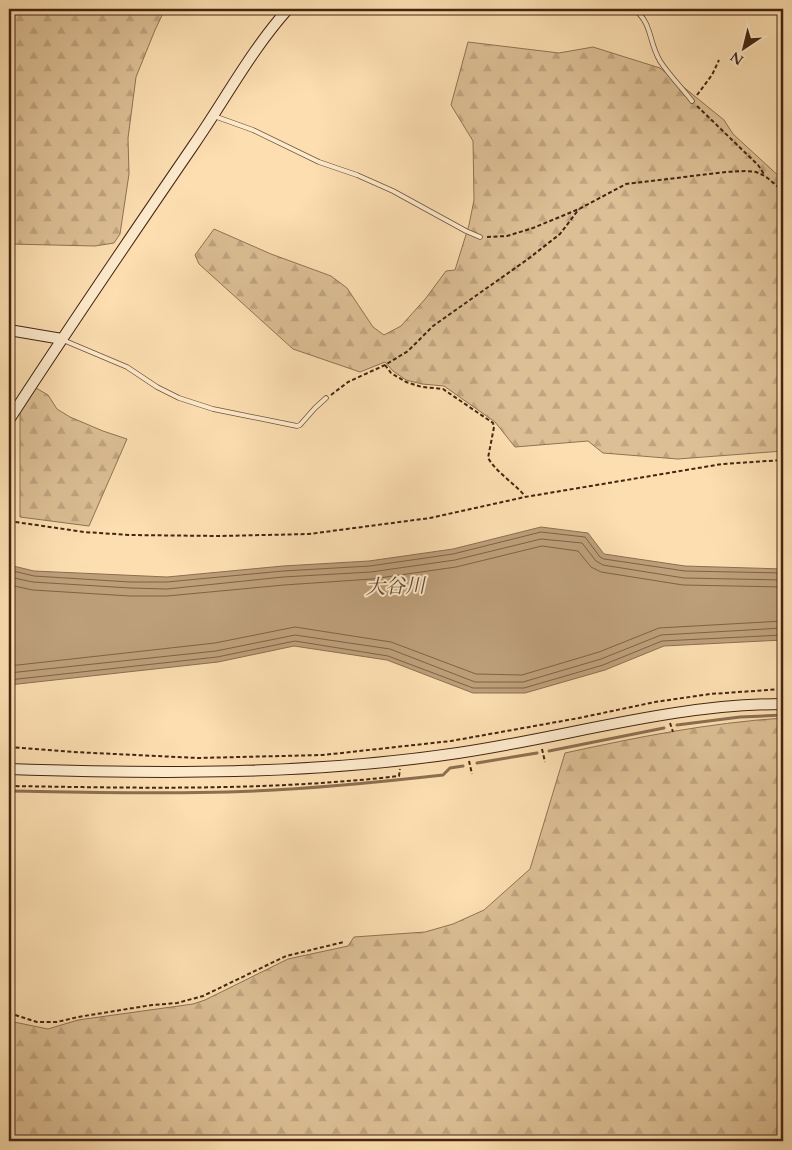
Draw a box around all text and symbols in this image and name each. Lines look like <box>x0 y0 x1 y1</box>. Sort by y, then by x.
north arrow <box>720 22 770 72</box>
text: N <box>726 47 747 70</box>
water label: 大谷川 <box>365 572 427 601</box>

